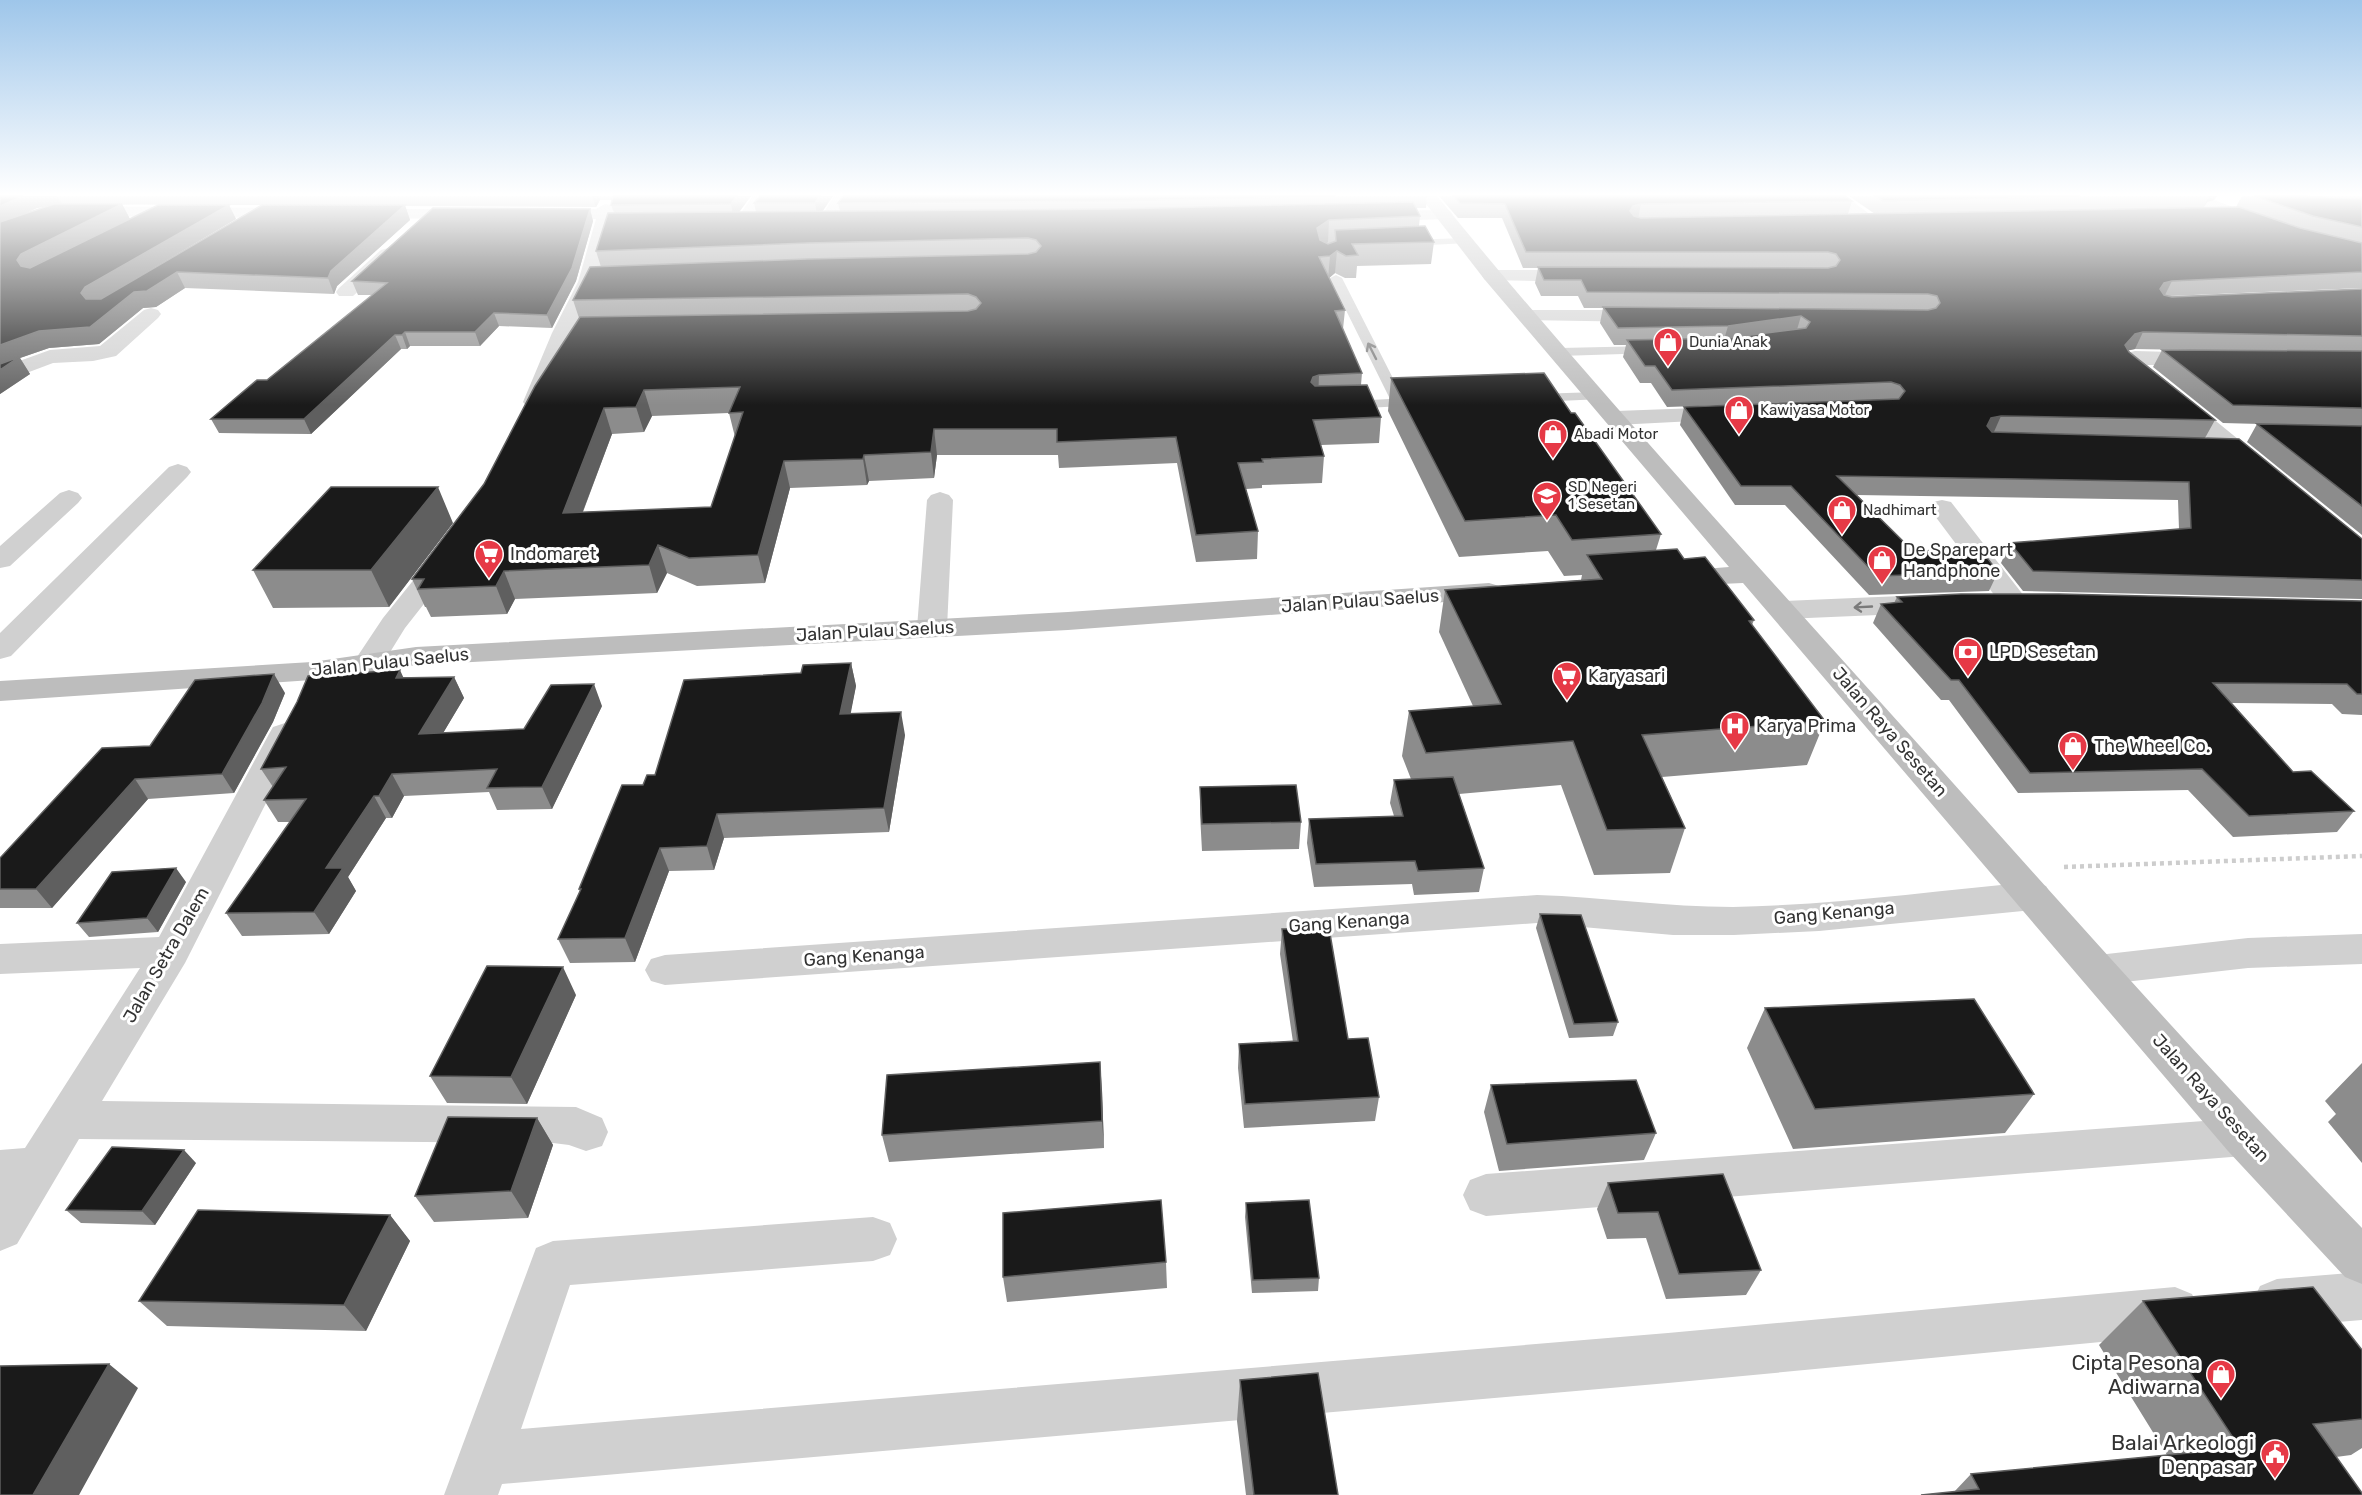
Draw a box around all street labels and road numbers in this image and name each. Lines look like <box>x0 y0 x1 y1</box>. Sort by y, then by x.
street label: Jalan Pulau Saelus <box>1280 585 1440 617</box>
street label: Jalan Pulau Saelus <box>795 616 955 646</box>
street label: Jalan Pulau Saelus <box>310 643 470 681</box>
street label: Jalan Raya Sesetan <box>1828 663 1952 801</box>
street label: Jalan Setra Dalem <box>118 883 214 1027</box>
street label: Gang Kenanga <box>1773 897 1895 929</box>
street label: Gang Kenanga <box>1288 907 1410 937</box>
street label: Gang Kenanga <box>803 941 925 971</box>
street label: Jalan Raya Sesetan <box>2148 1029 2274 1167</box>

